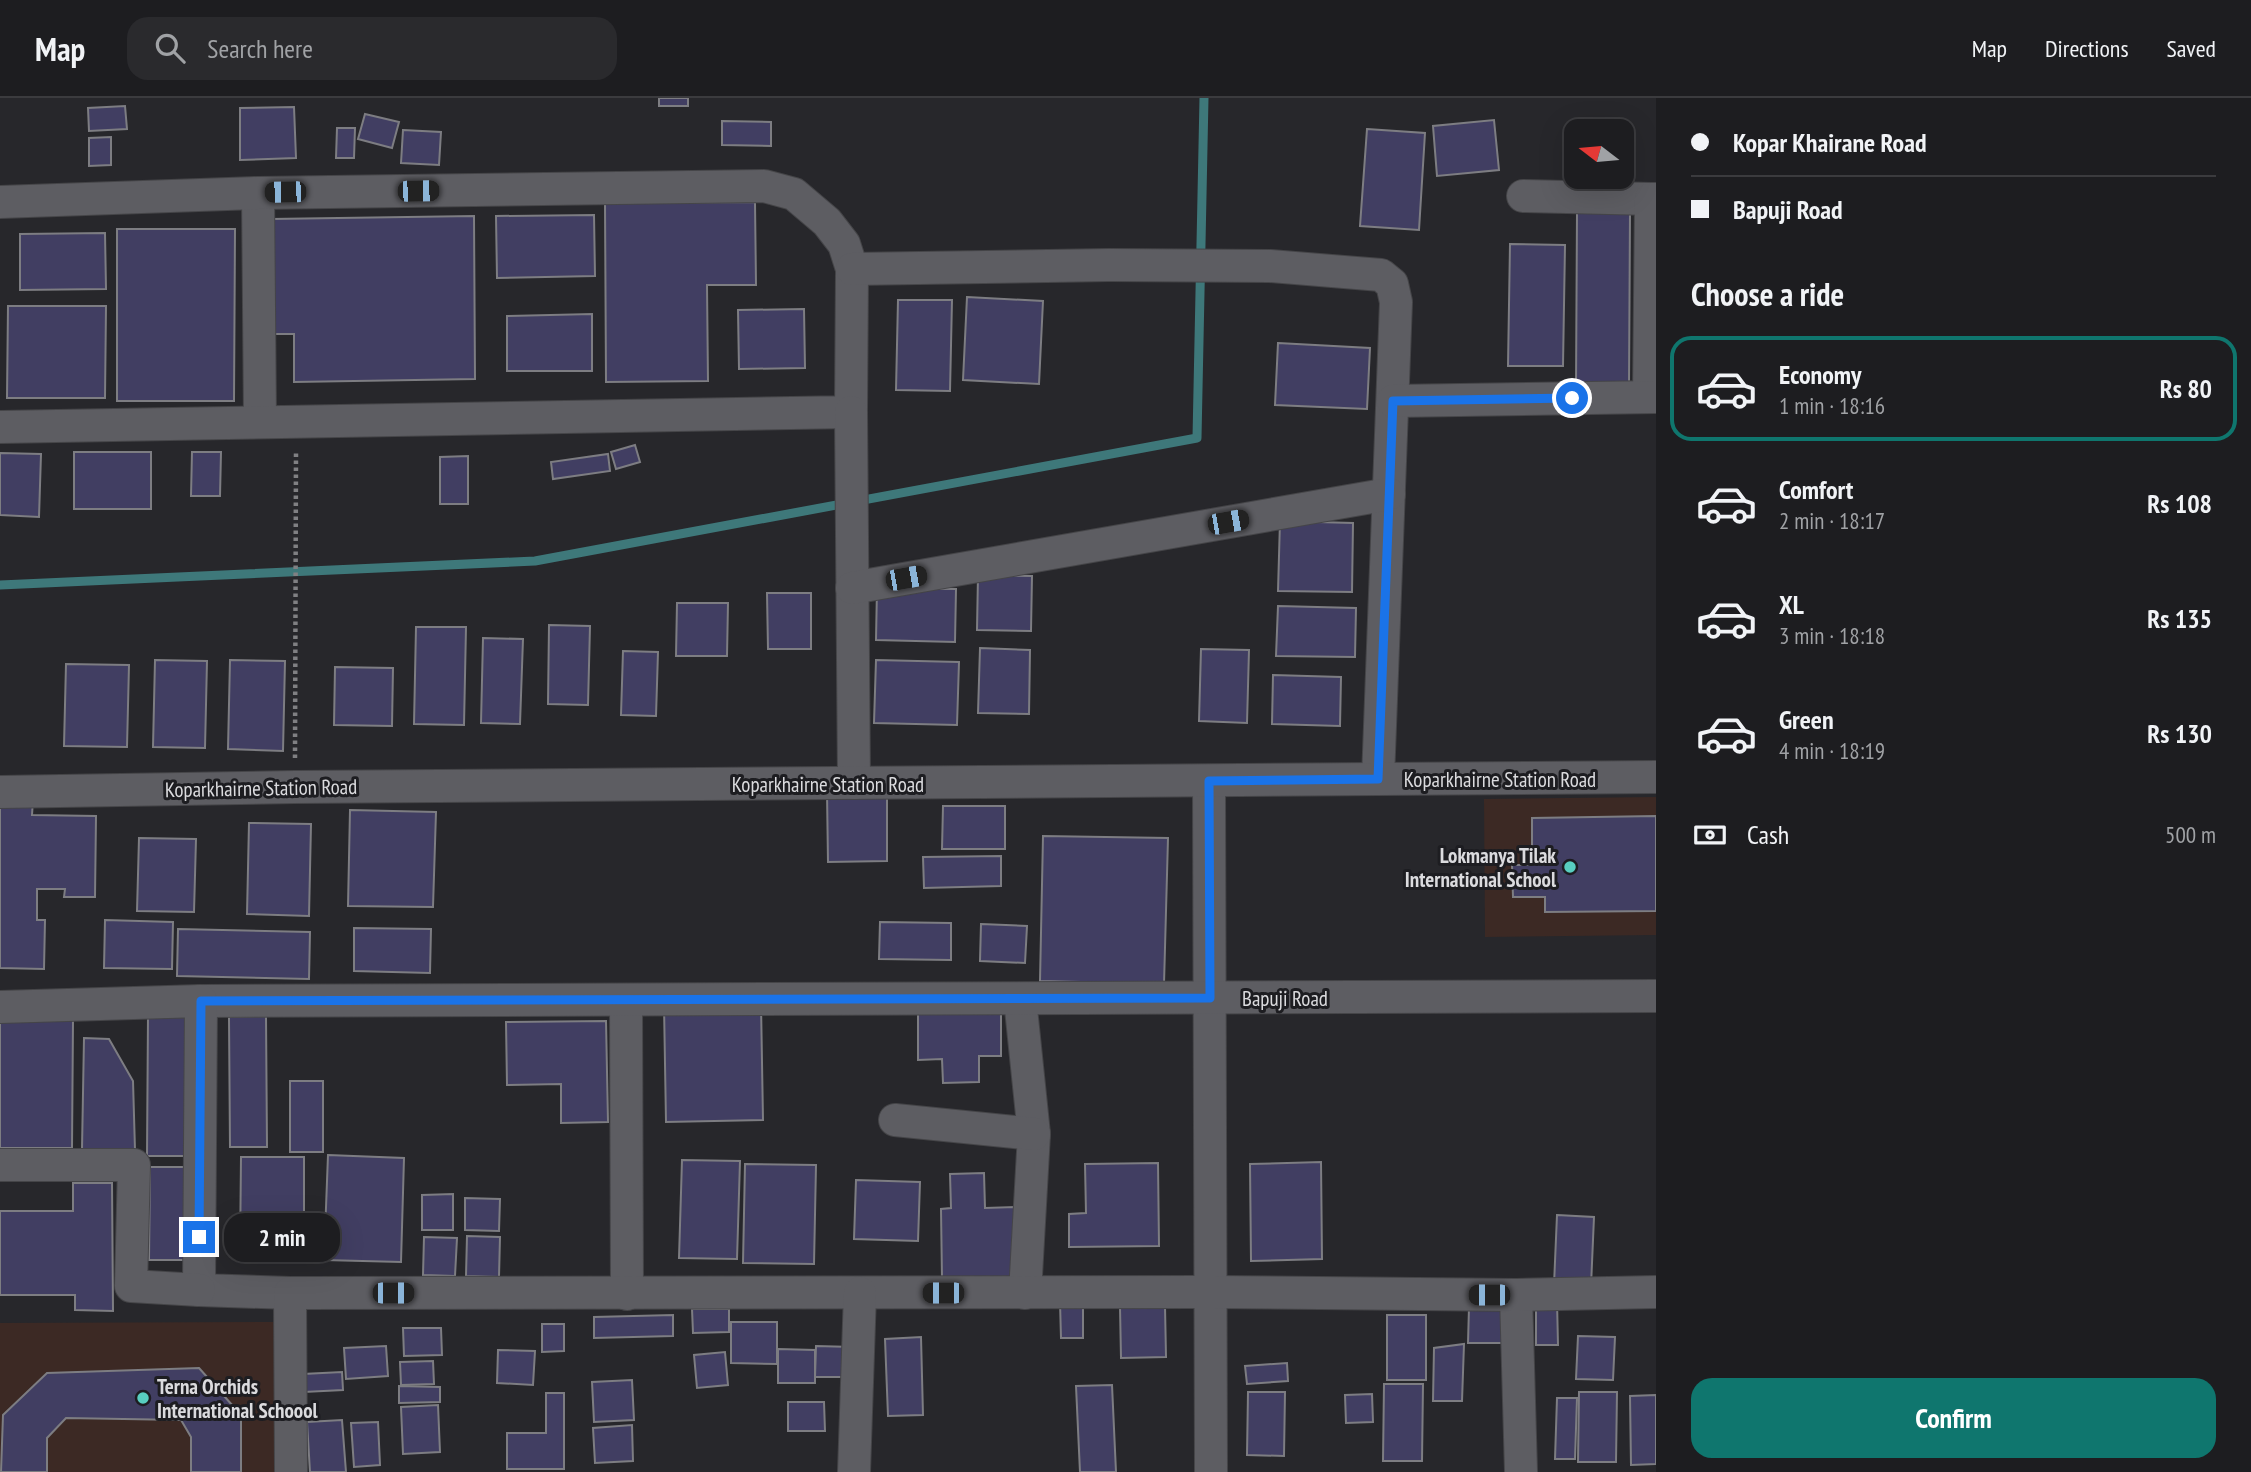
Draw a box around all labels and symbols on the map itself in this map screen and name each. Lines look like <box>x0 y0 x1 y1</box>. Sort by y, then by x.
north arrow <box>1564 119 1634 189</box>
car <box>397 180 440 202</box>
car <box>264 181 307 203</box>
route start <box>1556 382 1588 414</box>
car <box>1206 508 1251 536</box>
car <box>884 564 929 592</box>
street label: Koparkhairne Station Road <box>1404 766 1596 793</box>
street label: Koparkhairne Station Road <box>732 771 924 798</box>
street label: Koparkhairne Station Road <box>165 773 357 803</box>
place label: Lokmanya Tilak International School <box>1405 842 1557 893</box>
marker: Lokmanya Tilak International School <box>1562 859 1578 875</box>
street label: Bapuji Road <box>1242 985 1328 1012</box>
callout: 2 min <box>224 1212 339 1262</box>
route end <box>183 1221 215 1253</box>
car <box>373 1283 415 1304</box>
car <box>923 1283 965 1304</box>
car <box>1469 1285 1511 1306</box>
place label: Terna Orchids International Schoool <box>157 1373 319 1424</box>
marker: Terna Orchids International Schoool <box>135 1390 151 1406</box>

